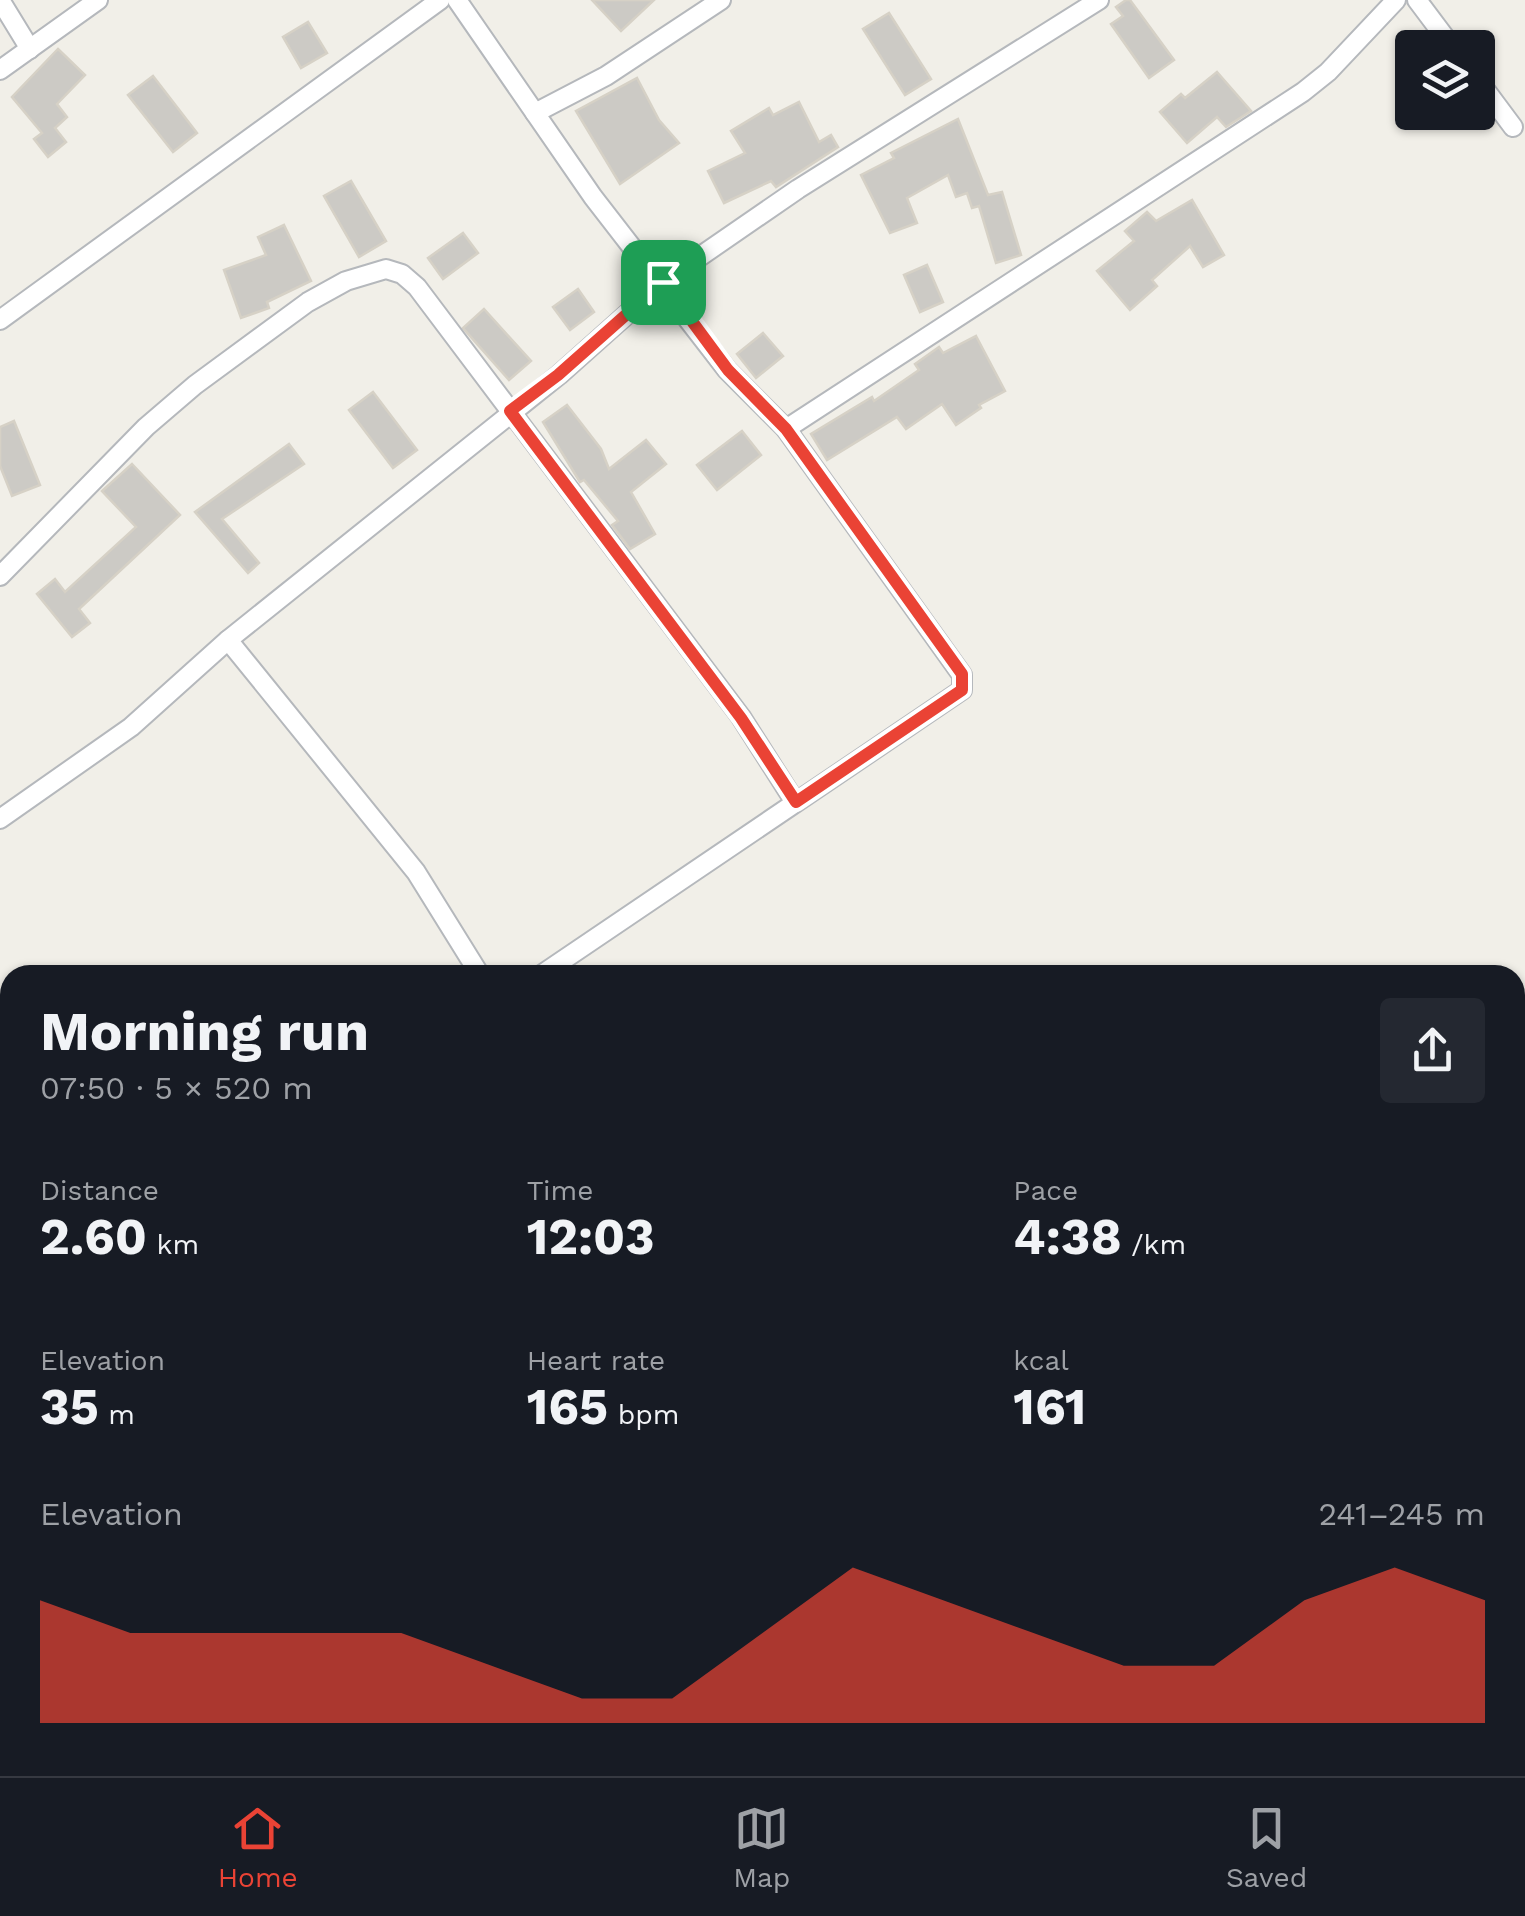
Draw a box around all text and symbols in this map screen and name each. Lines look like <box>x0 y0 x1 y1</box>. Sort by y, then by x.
map controls <box>1395 30 1495 130</box>
button: layers <box>1395 30 1495 130</box>
pin <box>621 240 706 325</box>
icon: arrive <box>636 255 691 310</box>
button: share <box>1380 998 1485 1103</box>
text: Morning run <box>40 999 369 1063</box>
text: 07:50 · 5 × 520 m <box>40 1069 313 1107</box>
text: Distance <box>40 1174 159 1207</box>
text: Time <box>527 1174 593 1207</box>
text: Pace <box>1013 1174 1078 1207</box>
text: 2.60 <box>40 1207 147 1266</box>
text: 12:03 <box>527 1207 655 1266</box>
text: 4:38 <box>1013 1207 1122 1266</box>
text: km <box>147 1228 199 1261</box>
text: /km <box>1122 1228 1186 1261</box>
text: Elevation <box>40 1344 165 1377</box>
text: Heart rate <box>527 1344 665 1377</box>
text: kcal <box>1013 1344 1069 1377</box>
text: 35 <box>40 1377 99 1436</box>
text: 165 <box>527 1377 608 1436</box>
text: 161 <box>1013 1377 1086 1436</box>
text: m <box>99 1398 135 1431</box>
text: bpm <box>608 1398 680 1431</box>
text: Elevation <box>40 1495 183 1533</box>
text: 241–245 m <box>1319 1495 1485 1533</box>
tab: Home <box>218 1801 298 1894</box>
tab: Map <box>733 1801 790 1894</box>
tab: Saved <box>1226 1801 1307 1894</box>

